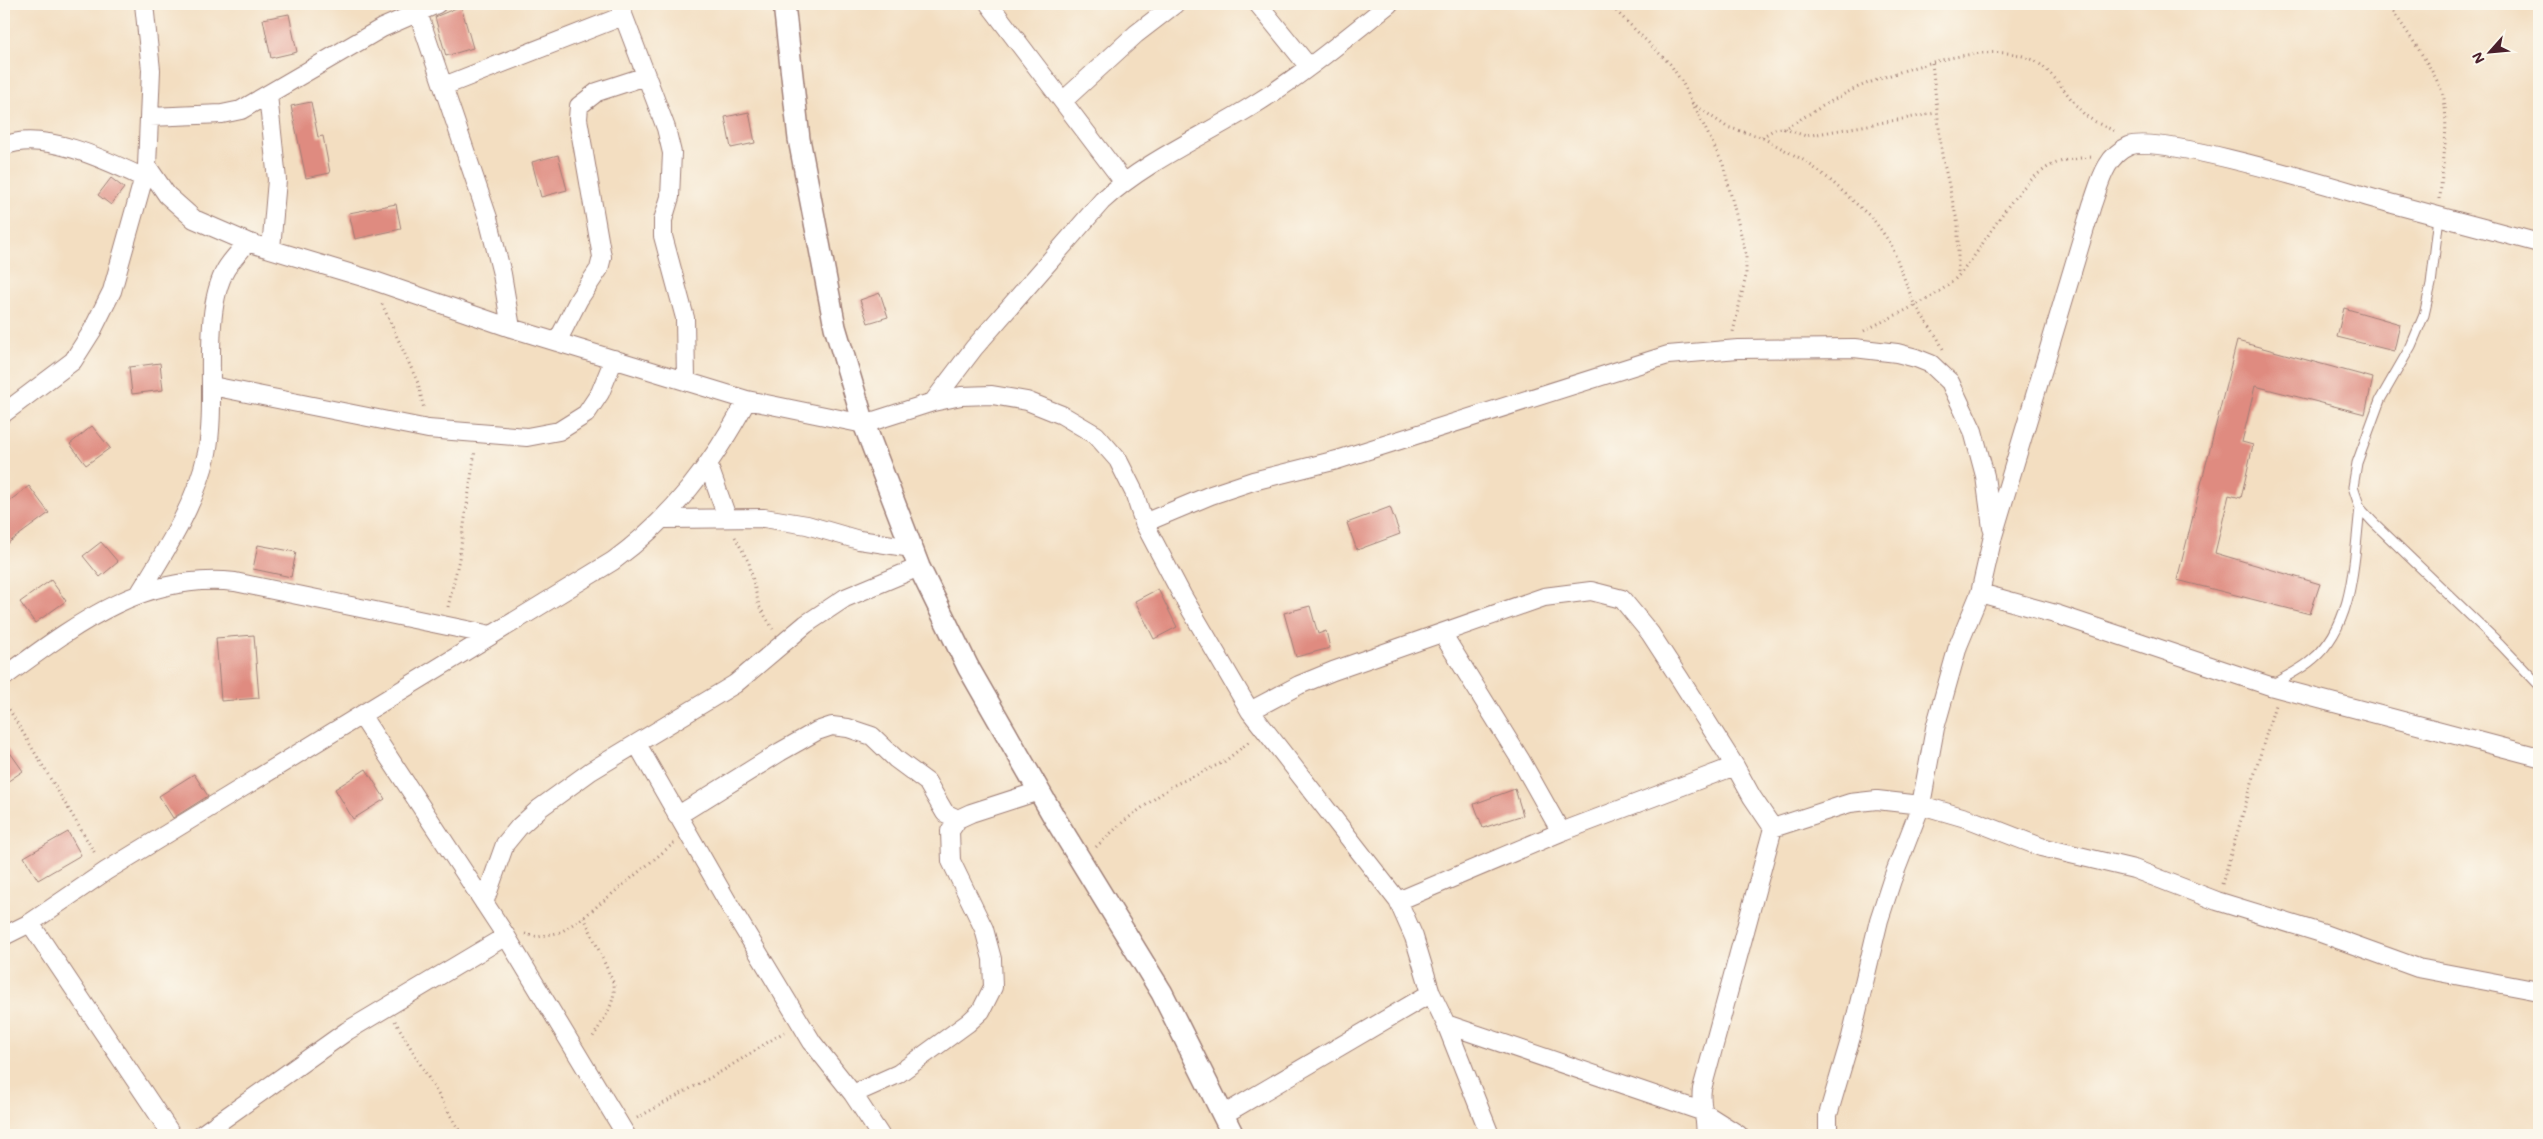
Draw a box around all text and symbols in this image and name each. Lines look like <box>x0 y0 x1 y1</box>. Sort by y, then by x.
north arrow <box>2466 28 2516 78</box>
text: N <box>2467 49 2489 67</box>

